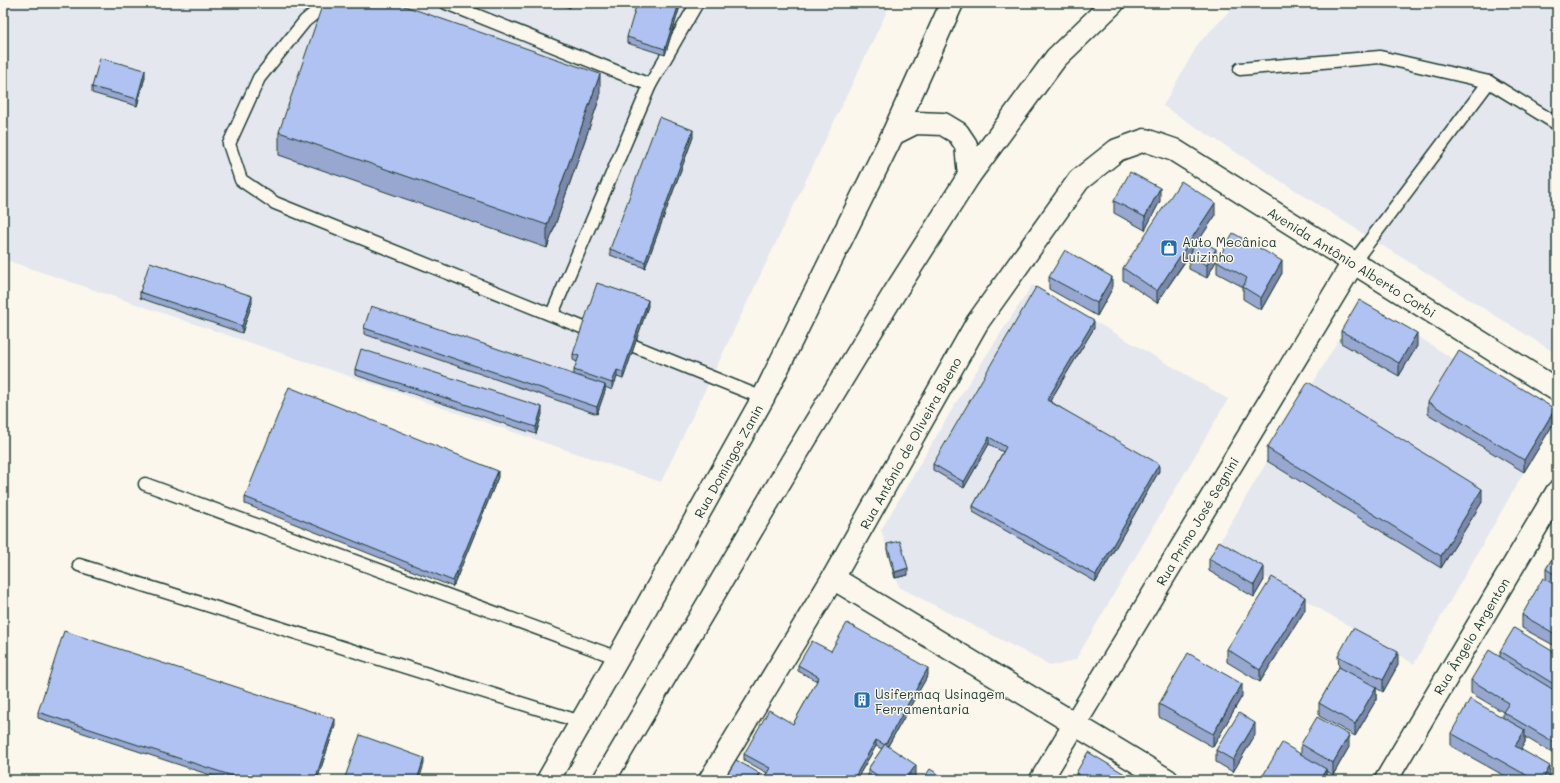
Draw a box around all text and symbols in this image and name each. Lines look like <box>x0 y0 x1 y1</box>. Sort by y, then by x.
street label: Avenida Antônio Alberto Corbi <box>1265 203 1439 321</box>
place label: Auto Mecânica Luizinho <box>1182 233 1277 265</box>
shop icon: Auto Mecânica Luizinho <box>1159 238 1179 258</box>
street label: Rua Antônio de Oliveira Bueno <box>855 354 965 532</box>
street label: Rua Domingos Zanin <box>690 401 766 521</box>
street label: Rua Primo José Segnini <box>1152 454 1242 588</box>
street label: Rua Ângelo Argenton <box>1429 574 1513 698</box>
place label: Usifermaq Usinagem Ferramentaria <box>875 685 1005 717</box>
building icon: Usifermaq Usinagem Ferramentaria <box>852 690 872 710</box>

